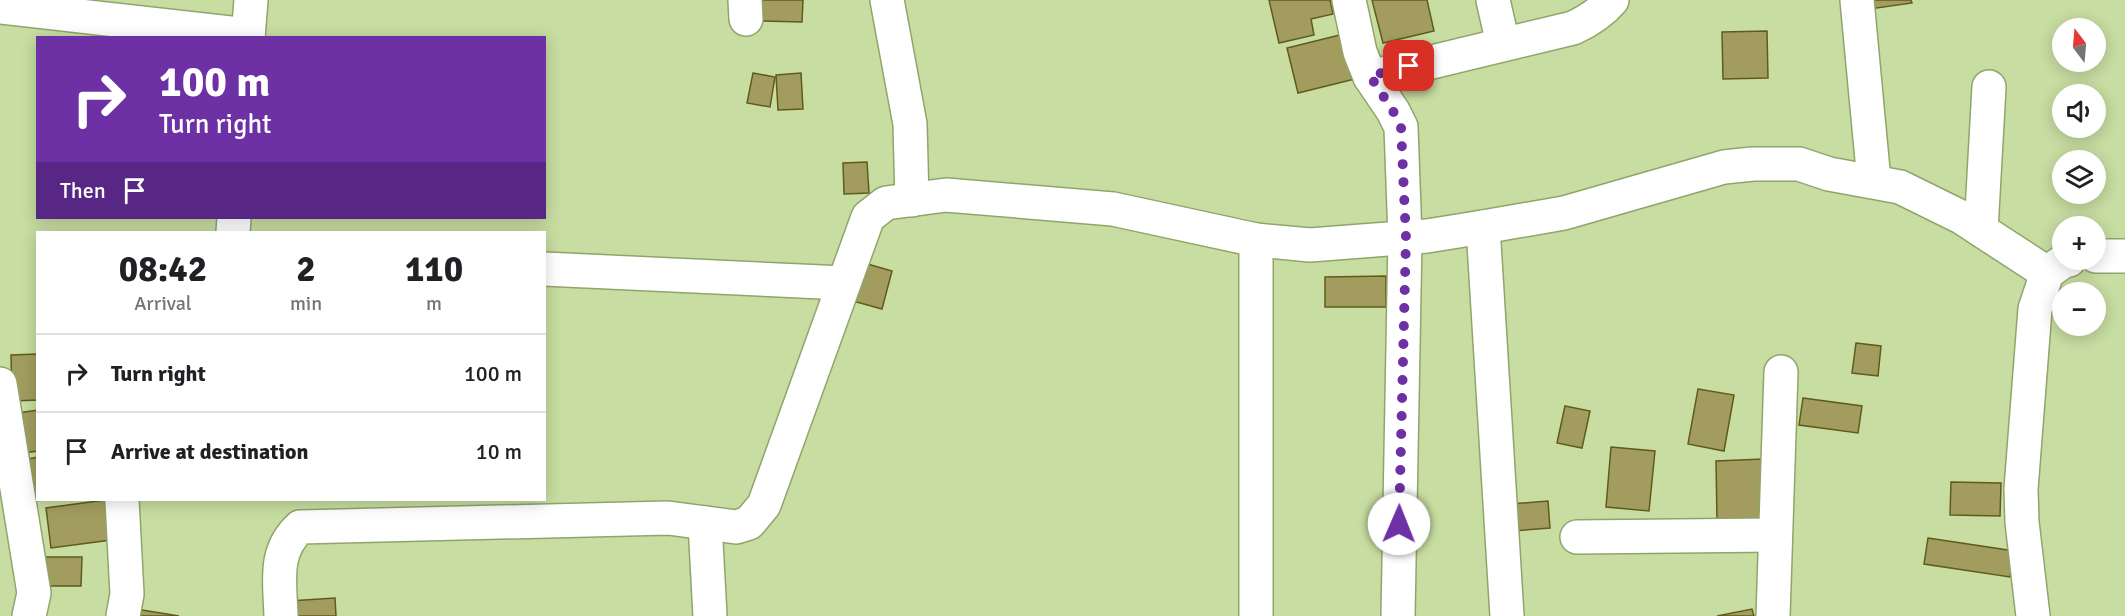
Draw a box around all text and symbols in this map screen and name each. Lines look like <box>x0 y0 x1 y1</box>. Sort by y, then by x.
north arrow <box>2052 18 2106 72</box>
map controls <box>2052 18 2106 336</box>
pin <box>1383 40 1434 91</box>
icon: arrive <box>1392 49 1425 82</box>
text: 100 m <box>159 57 270 108</box>
icon: right <box>60 60 138 138</box>
button: sound <box>2052 84 2106 138</box>
text: Turn right <box>159 108 272 141</box>
button: layers <box>2052 150 2106 204</box>
icon: arrive <box>118 174 151 207</box>
text: Then <box>60 177 106 204</box>
button: + <box>2052 216 2106 270</box>
text: 08:42 <box>119 247 207 292</box>
text: 2 <box>296 247 316 292</box>
text: 110 <box>405 247 463 292</box>
button: − <box>2052 282 2106 336</box>
text: Arrival <box>134 291 192 316</box>
text: min <box>290 291 322 316</box>
text: m <box>426 291 442 316</box>
icon: right <box>60 357 93 390</box>
text: Turn right <box>111 360 206 387</box>
text: 100 m <box>464 360 522 387</box>
icon: arrive <box>60 435 93 468</box>
text: Arrive at destination <box>111 438 308 465</box>
text: 10 m <box>476 438 522 465</box>
position arrow <box>1367 492 1431 556</box>

